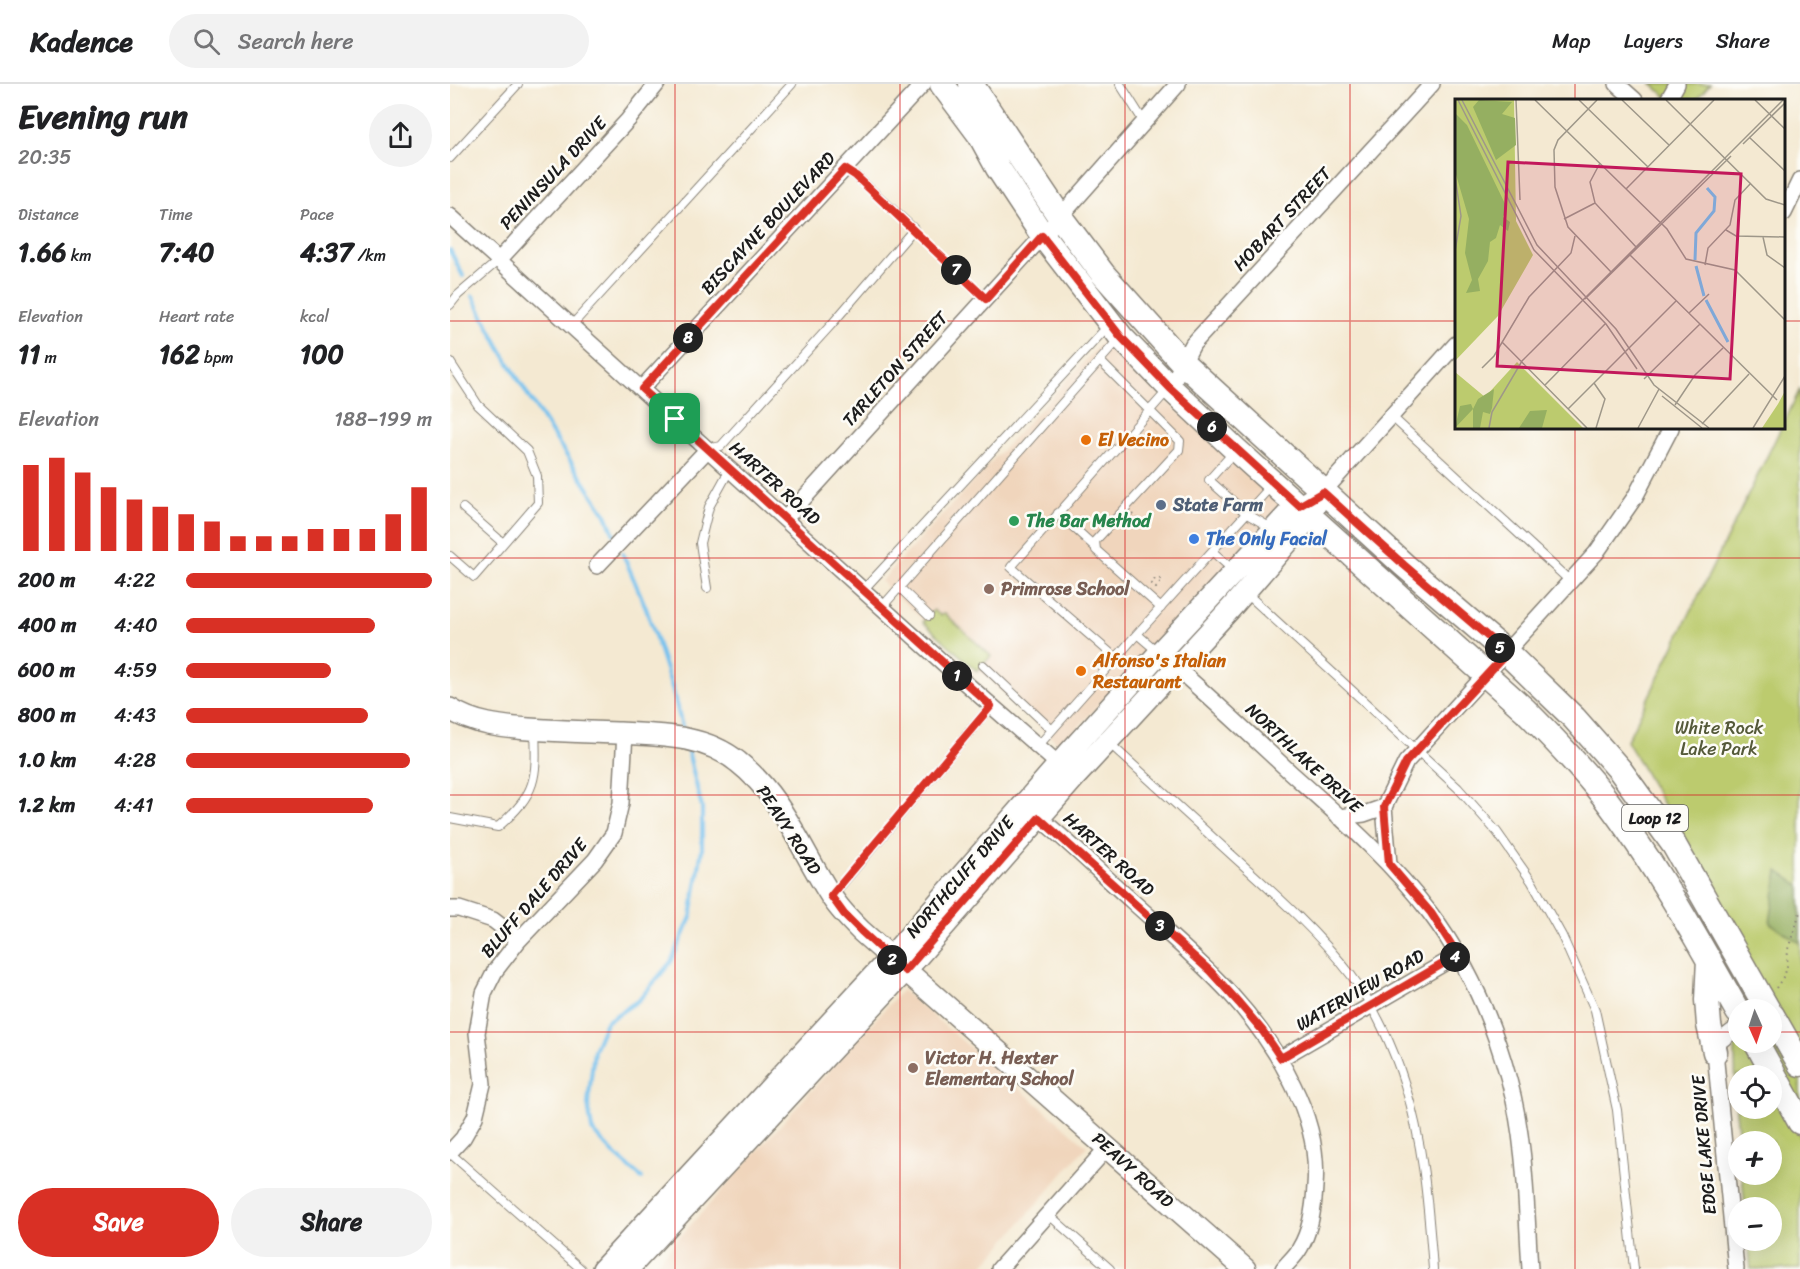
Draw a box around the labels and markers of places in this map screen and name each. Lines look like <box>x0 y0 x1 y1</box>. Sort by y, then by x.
pin: 7 <box>941 255 971 285</box>
pin: 8 <box>673 323 703 353</box>
pin <box>649 393 700 444</box>
pin: 6 <box>1197 412 1227 442</box>
place label: El Vecino <box>1098 424 1169 456</box>
marker: El Vecino <box>1079 433 1093 447</box>
place label: State Farm <box>1172 489 1263 521</box>
marker: State Farm <box>1154 498 1168 512</box>
place label: The Bar Method <box>1026 505 1152 537</box>
marker: The Bar Method <box>1007 514 1021 528</box>
place label: The Only Facial <box>1206 523 1328 555</box>
marker: The Only Facial <box>1187 532 1201 546</box>
place label: Primrose School <box>1001 573 1130 605</box>
marker: Primrose School <box>982 582 996 596</box>
pin: 5 <box>1485 633 1515 663</box>
place label: Alfonso's Italian Restaurant <box>1092 645 1226 698</box>
pin: 1 <box>942 661 972 691</box>
marker: Alfonso's Italian Restaurant <box>1074 664 1088 678</box>
pin: 3 <box>1145 911 1175 941</box>
pin: 4 <box>1440 942 1470 972</box>
pin: 2 <box>877 945 907 975</box>
place label: Victor H. Hexter Elementary School <box>925 1042 1074 1095</box>
marker: Victor H. Hexter Elementary School <box>906 1061 920 1075</box>

